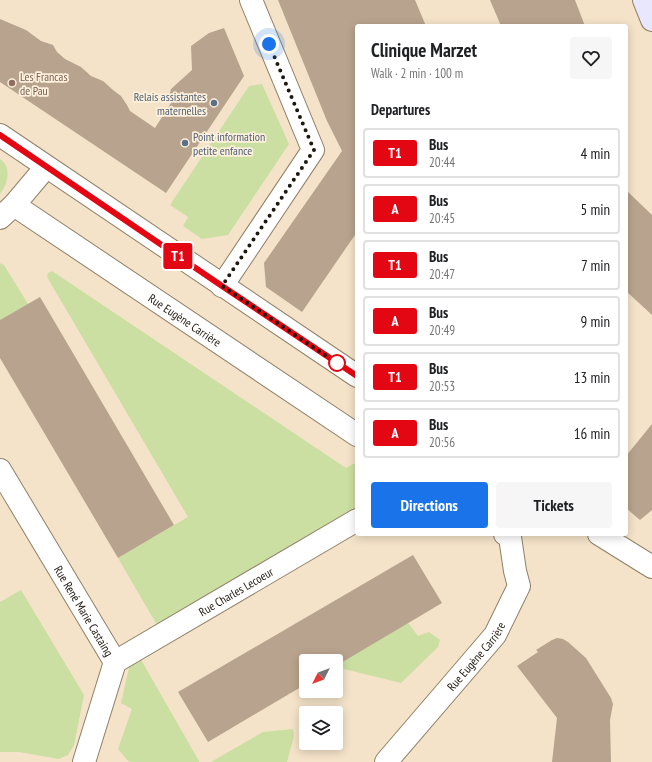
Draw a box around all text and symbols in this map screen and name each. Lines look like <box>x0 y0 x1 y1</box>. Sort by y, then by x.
your location <box>259 34 279 54</box>
button: heart <box>570 37 612 79</box>
text: Clinique Marzet <box>371 38 477 62</box>
text: Walk · 2 min · 100 m <box>371 65 463 82</box>
place label: Les Francas de Pau <box>20 69 67 98</box>
marker: Les Francas de Pau <box>7 78 17 88</box>
place label: Relais assistantes maternelles <box>134 89 206 118</box>
marker: Relais assistantes maternelles <box>209 98 219 108</box>
text: Departures <box>371 100 430 119</box>
place label: Point information petite enfance <box>193 129 265 158</box>
text: Bus <box>429 135 448 154</box>
marker: Point information petite enfance <box>180 138 190 148</box>
text: T1 <box>388 144 402 162</box>
text: 4 min <box>580 144 610 163</box>
text: 20:44 <box>429 154 455 171</box>
text: Bus <box>429 191 448 210</box>
text: A <box>391 200 399 218</box>
text: 5 min <box>580 200 610 219</box>
text: 20:45 <box>429 210 455 227</box>
line badge: T1 <box>160 243 196 269</box>
text: T1 <box>171 247 185 265</box>
text: Bus <box>429 247 448 266</box>
text: T1 <box>388 256 402 274</box>
text: 7 min <box>581 256 610 275</box>
text: 20:47 <box>429 266 455 283</box>
street label: Rue Eugène Carrière <box>146 290 224 349</box>
text: Bus <box>429 303 448 322</box>
text: A <box>391 312 399 330</box>
text: 9 min <box>580 312 610 331</box>
text: 20:49 <box>429 322 455 339</box>
unlabelled marker <box>328 354 346 372</box>
text: Bus <box>429 359 448 378</box>
text: T1 <box>388 368 402 386</box>
text: 13 min <box>574 368 610 387</box>
text: 20:53 <box>429 378 455 395</box>
text: Bus <box>429 415 448 434</box>
text: A <box>391 424 399 442</box>
text: 16 min <box>574 424 610 443</box>
text: 20:56 <box>429 434 455 451</box>
button: Directions <box>371 482 488 528</box>
button: Tickets <box>496 482 612 528</box>
street label: Rue René Marie Castaing <box>51 563 117 659</box>
street label: Rue Charles Lecoeur <box>196 563 276 619</box>
street label: Rue Eugène Carrière <box>443 619 508 693</box>
north arrow <box>299 654 343 698</box>
map controls <box>299 654 343 750</box>
button: layers <box>299 706 343 750</box>

